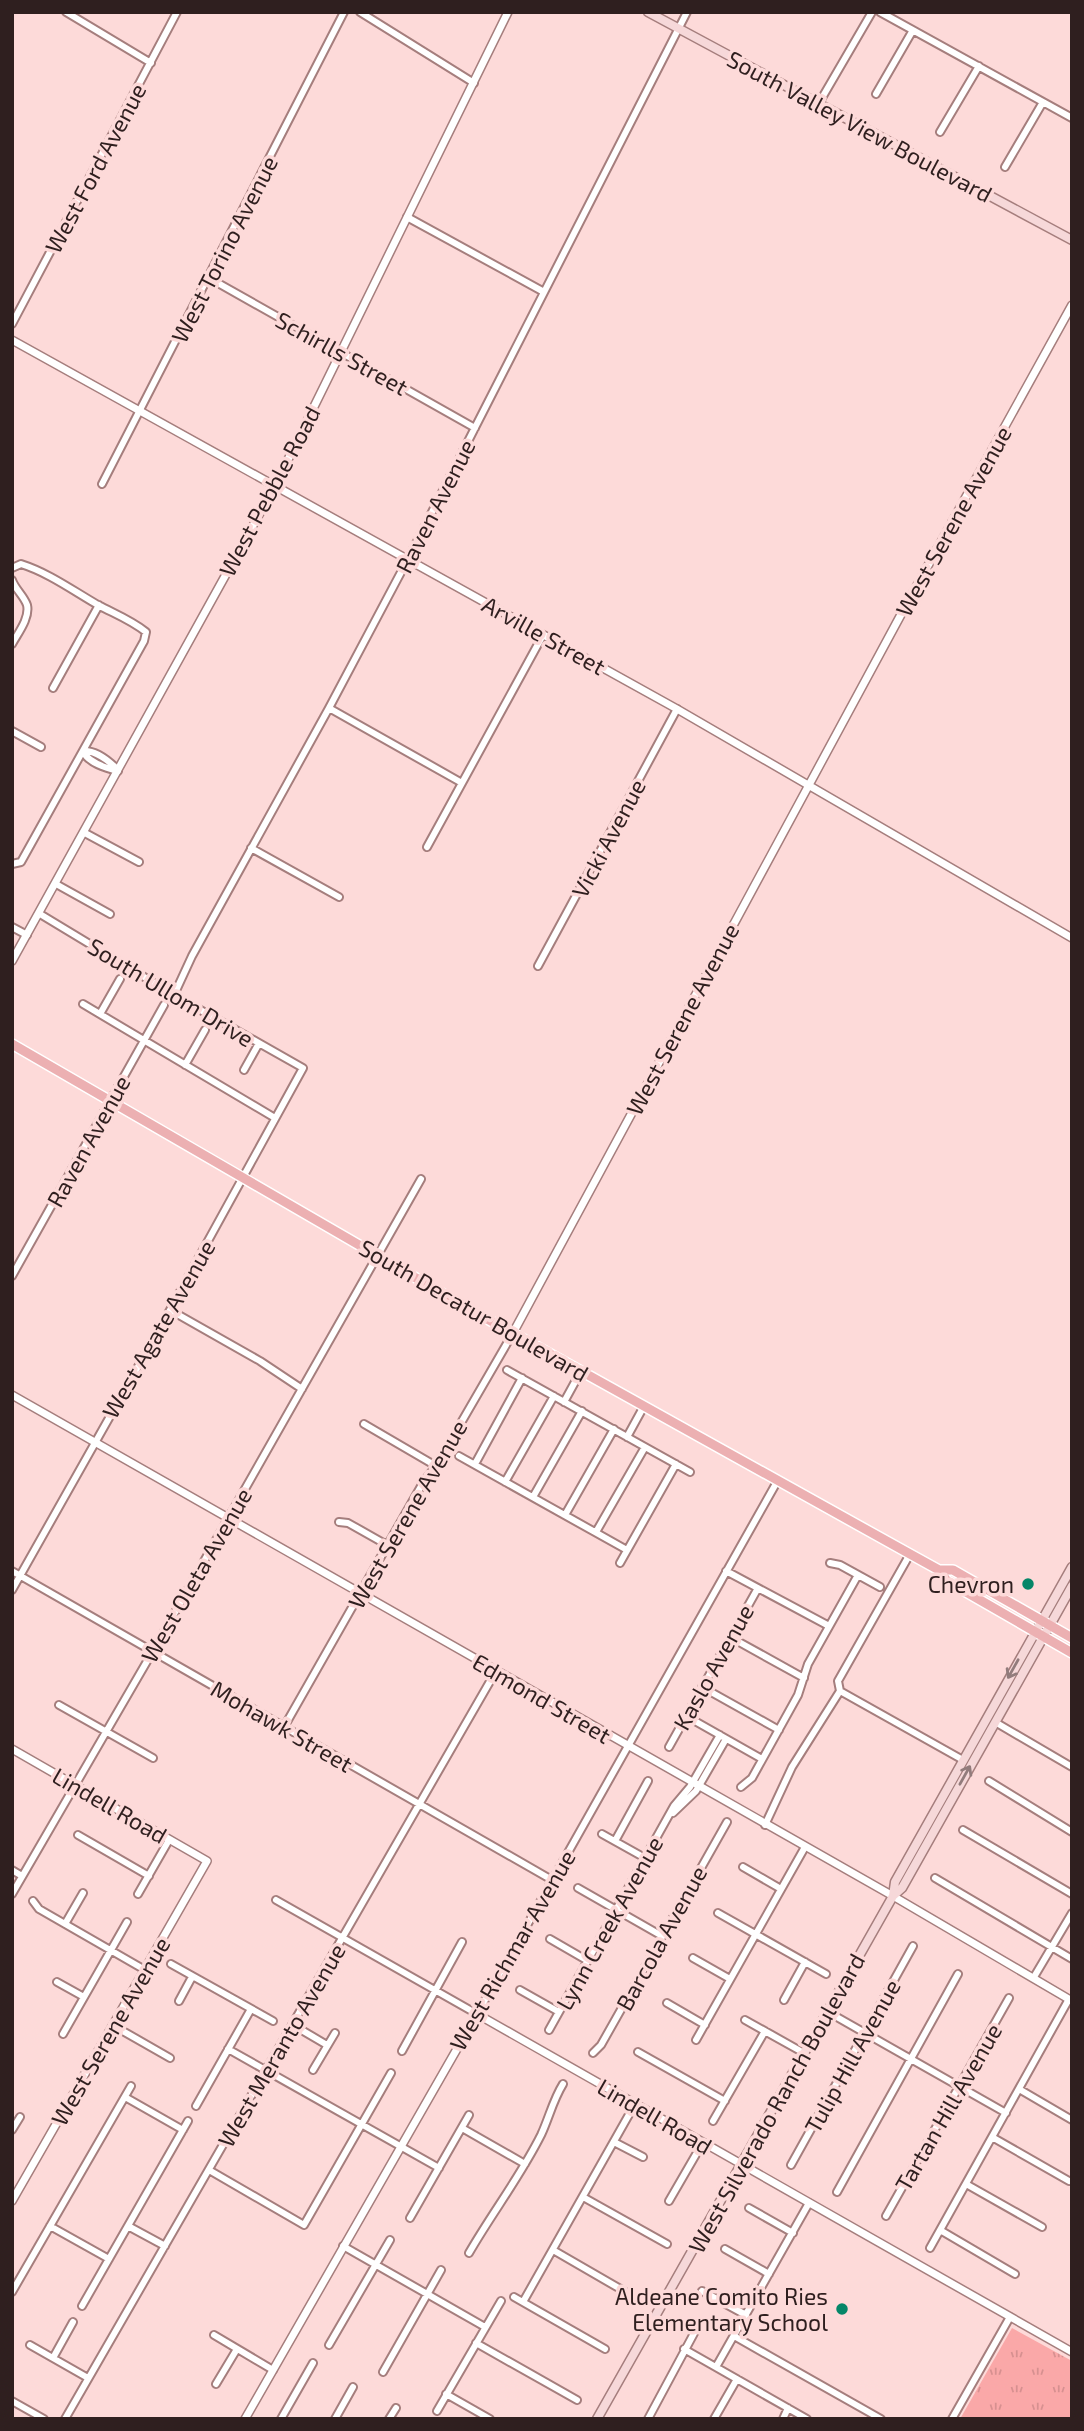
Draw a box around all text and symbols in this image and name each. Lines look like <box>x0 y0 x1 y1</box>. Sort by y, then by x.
street label: South Valley View Boulevard <box>723 44 997 208</box>
street label: West Ford Avenue <box>38 78 152 258</box>
street label: West Torino Avenue <box>165 151 283 347</box>
street label: Schirlls Street <box>271 305 413 401</box>
street label: West Pebble Road <box>212 401 326 581</box>
street label: West Serene Avenue <box>889 421 1017 621</box>
street label: Raven Avenue <box>389 434 481 578</box>
street label: Arville Street <box>478 590 611 680</box>
street label: Vicki Avenue <box>565 774 651 902</box>
street label: West Serene Avenue <box>620 918 744 1120</box>
street label: South Ullom Drive <box>83 932 259 1052</box>
street label: Raven Avenue <box>40 1070 136 1212</box>
street label: South Decatur Boulevard <box>354 1233 594 1387</box>
street label: West Agate Avenue <box>96 1235 220 1423</box>
street label: West Serene Avenue <box>342 1415 472 1613</box>
street label: West Oleta Avenue <box>135 1483 257 1667</box>
place label: Chevron <box>928 1570 1014 1598</box>
marker: Chevron <box>1020 1576 1036 1592</box>
street label: Kaslo Avenue <box>667 1599 759 1735</box>
street label: Edmond Street <box>468 1647 616 1749</box>
one-way arrow <box>1006 1658 1019 1679</box>
street label: Mohawk Street <box>206 1674 358 1778</box>
street label: Lindell Road <box>48 1761 172 1849</box>
one-way arrow <box>959 1765 972 1786</box>
street label: Lynn Creek Avenue <box>550 1831 668 2015</box>
street label: West Richmar Avenue <box>443 1845 581 2055</box>
street label: Barcola Avenue <box>610 1861 712 2015</box>
street label: West Serene Avenue <box>45 1932 175 2130</box>
street label: West Meranto Avenue <box>211 1938 351 2152</box>
street label: West Silverado Ranch Boulevard <box>682 1948 870 2258</box>
street label: Tulip Hill Avenue <box>798 1974 906 2138</box>
street label: Tartan Hill Avenue <box>889 2018 1007 2196</box>
street label: Lindell Road <box>593 2072 717 2160</box>
place label: Aldeane Comito Ries Elementary School <box>615 2282 828 2336</box>
marker: Aldeane Comito Ries Elementary School <box>834 2301 850 2317</box>

